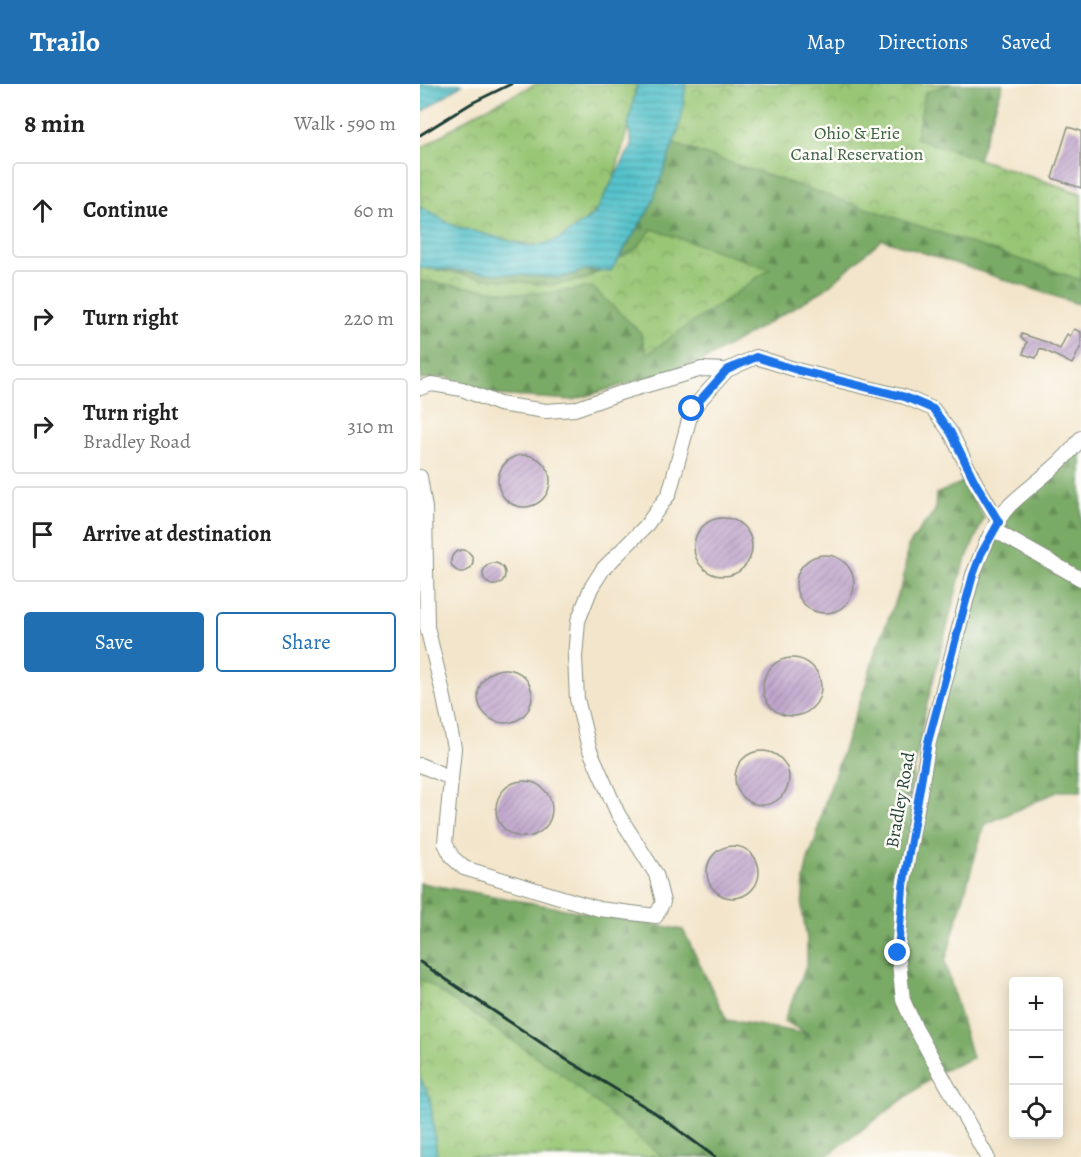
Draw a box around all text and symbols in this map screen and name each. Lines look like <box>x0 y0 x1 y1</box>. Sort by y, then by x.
text: Trailo <box>30 23 100 61</box>
text: Map <box>807 28 845 56</box>
text: Directions <box>878 28 968 56</box>
text: Saved <box>1001 28 1051 56</box>
text: 8 min <box>24 106 85 141</box>
text: Walk · 590 m <box>294 110 396 137</box>
park label: Ohio & Erie Canal Reservation <box>791 121 924 166</box>
icon: ahead <box>26 194 59 227</box>
text: Continue <box>83 195 168 225</box>
text: 60 m <box>354 197 394 224</box>
icon: right <box>26 302 59 335</box>
text: Turn right <box>83 303 179 333</box>
text: 220 m <box>344 305 394 332</box>
route start <box>678 395 704 421</box>
text: Turn right <box>83 398 179 428</box>
icon: right <box>26 410 59 443</box>
text: 310 m <box>348 413 394 440</box>
text: Bradley Road <box>83 428 191 455</box>
icon: arrive <box>26 518 59 551</box>
text: Arrive at destination <box>83 519 272 549</box>
button: Save <box>24 612 204 672</box>
button: Share <box>216 612 396 672</box>
street label: Bradley Road <box>880 750 920 850</box>
route end <box>884 939 910 965</box>
map controls <box>1009 977 1063 1139</box>
button: + <box>1009 977 1063 1031</box>
button: − <box>1009 1031 1063 1085</box>
button: locate <box>1009 1085 1063 1139</box>

